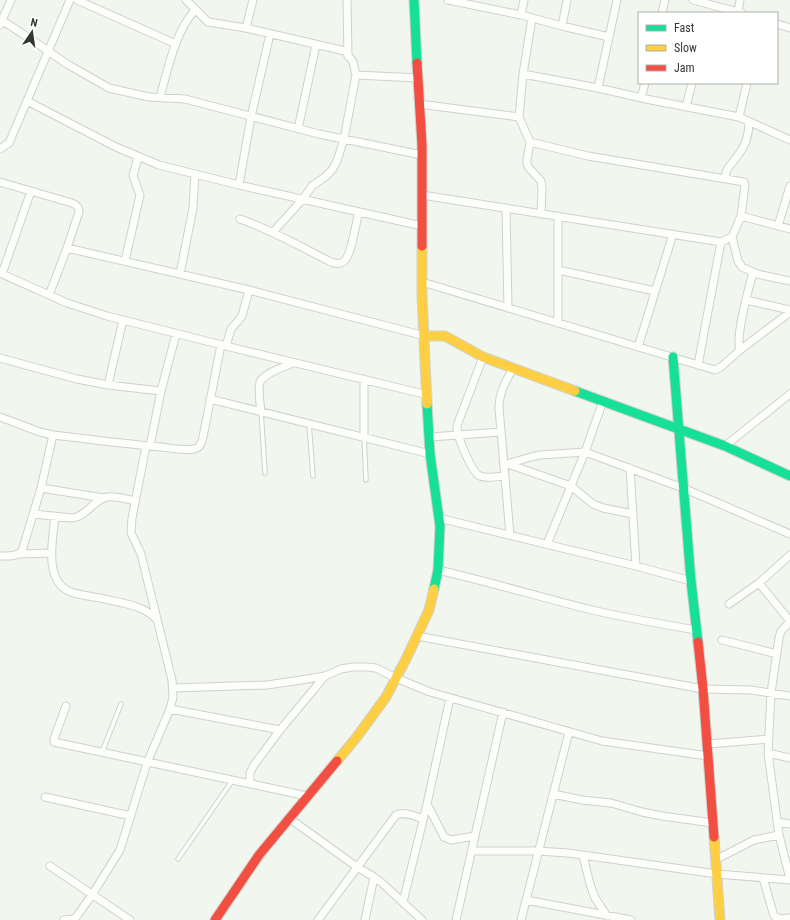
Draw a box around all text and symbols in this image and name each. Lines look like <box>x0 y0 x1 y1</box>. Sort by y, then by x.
north arrow <box>12 12 52 52</box>
legend <box>638 12 778 84</box>
text: N <box>29 16 39 30</box>
text: Fast <box>674 21 695 35</box>
text: Slow <box>674 41 697 55</box>
text: Jam <box>674 61 695 75</box>

